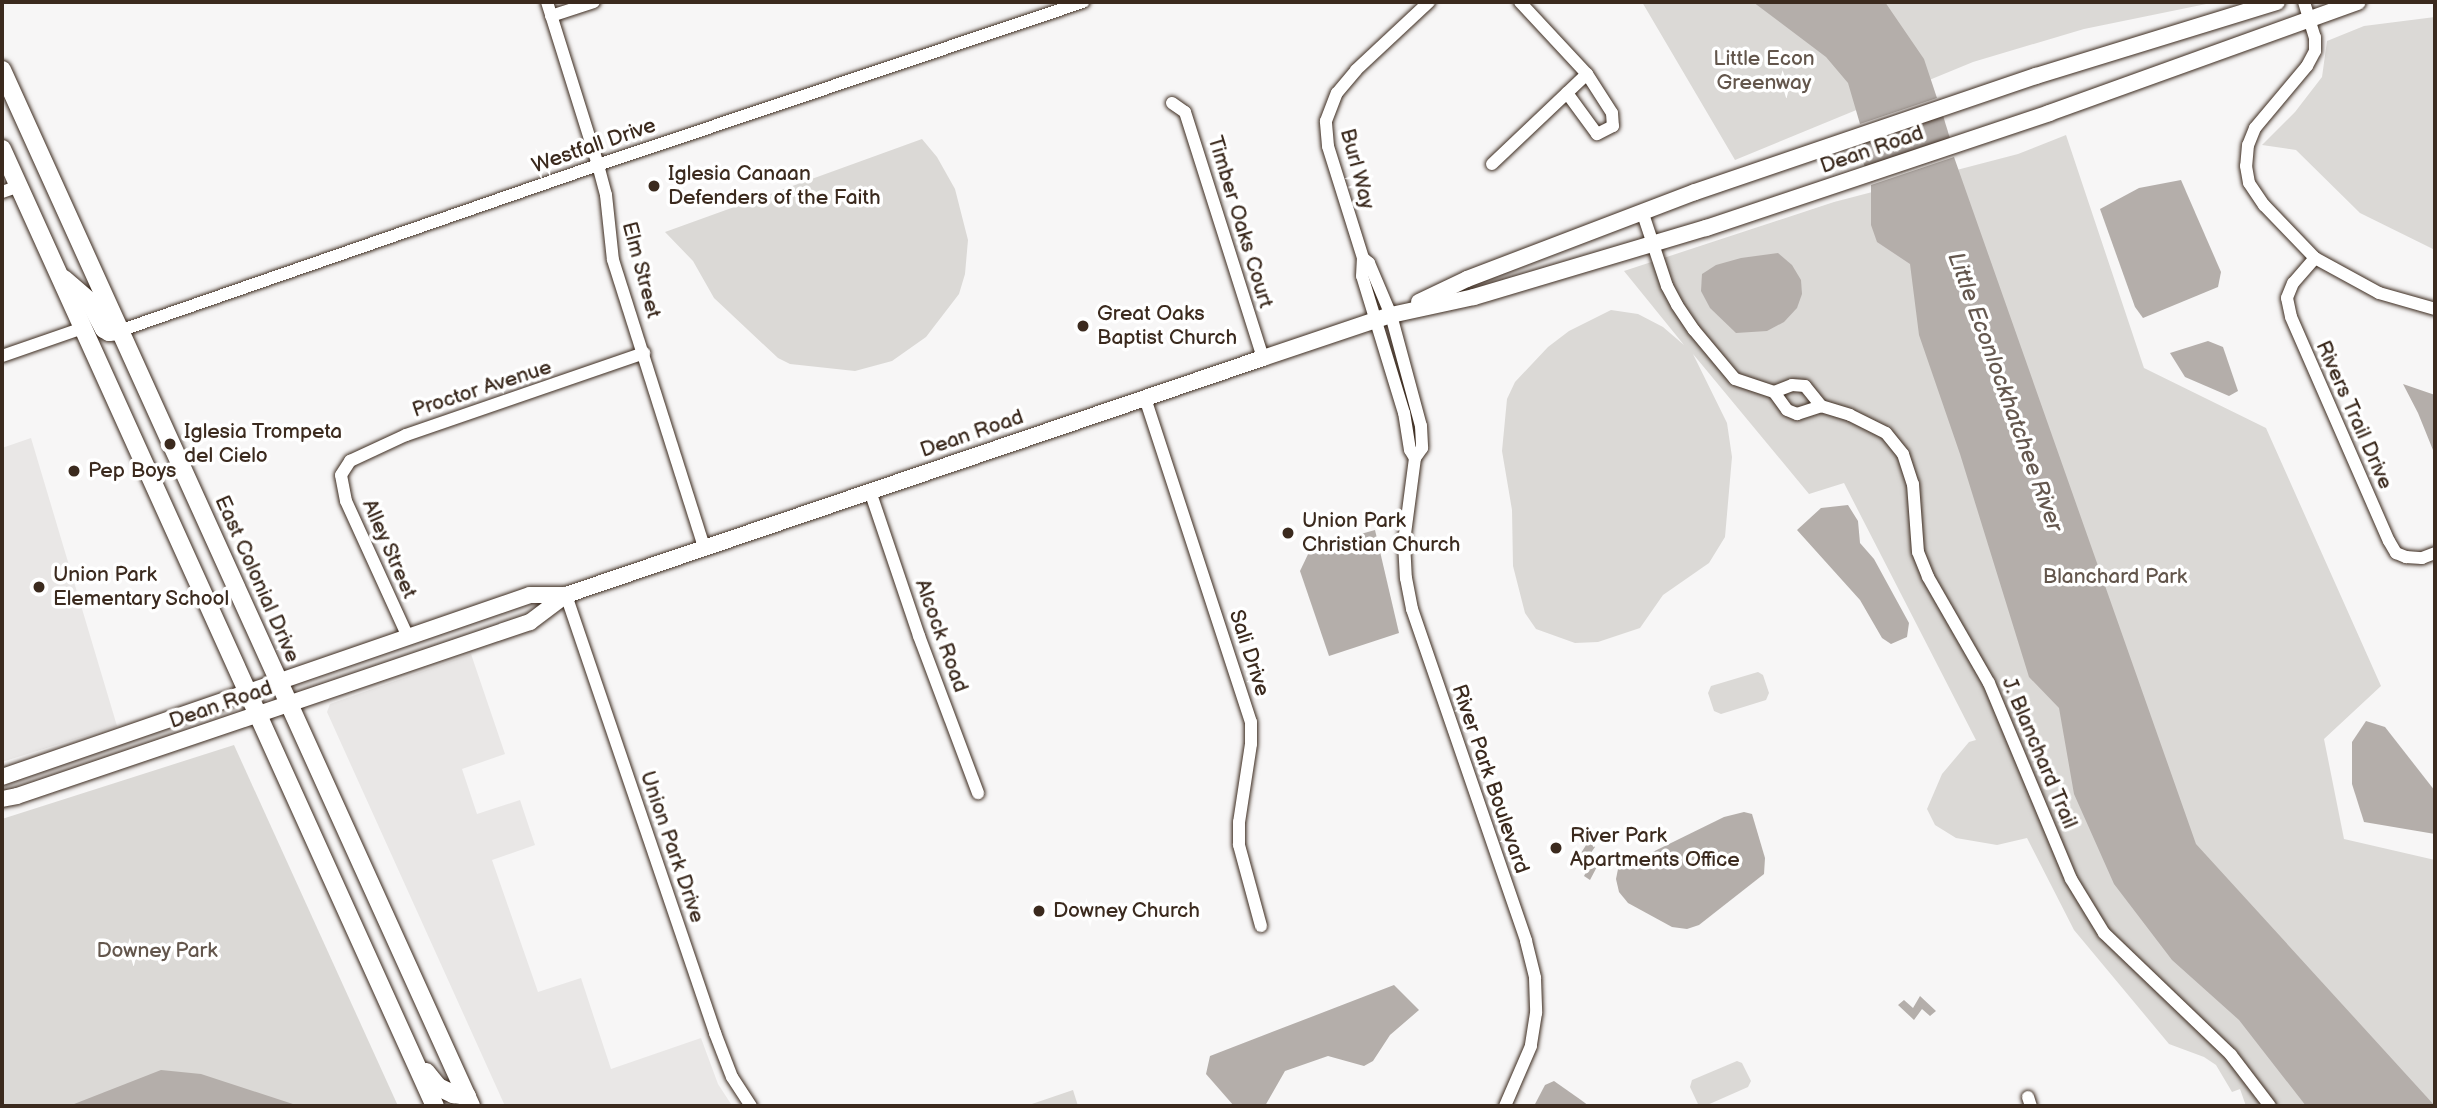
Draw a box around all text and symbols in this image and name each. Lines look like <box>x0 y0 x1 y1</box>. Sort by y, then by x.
park label: Little Econ Greenway <box>1713 46 1815 96</box>
street label: Westfall Drive <box>529 113 659 179</box>
street label: Dean Road <box>1817 121 1927 179</box>
street label: Burl Way <box>1334 125 1380 213</box>
street label: Timber Oaks Court <box>1202 133 1278 311</box>
place label: Iglesia Canaan Defenders of the Faith <box>668 161 881 211</box>
marker: Iglesia Canaan Defenders of the Faith <box>646 178 662 194</box>
street label: Elm Street <box>616 219 666 321</box>
water label: Little Econlockhatchee River <box>1942 248 2068 536</box>
place label: Great Oaks Baptist Church <box>1097 301 1237 351</box>
marker: Great Oaks Baptist Church <box>1075 318 1091 334</box>
street label: Rivers Trail Drive <box>2310 337 2398 493</box>
street label: Proctor Avenue <box>409 355 555 423</box>
street label: Dean Road <box>917 405 1027 463</box>
place label: Iglesia Trompeta del Cielo <box>184 419 343 469</box>
marker: Iglesia Trompeta del Cielo <box>162 436 178 452</box>
place label: Pep Boys <box>88 458 176 484</box>
marker: Pep Boys <box>66 463 82 479</box>
street label: East Colonial Drive <box>209 492 305 666</box>
street label: Alley Street <box>356 495 422 603</box>
place label: Union Park Christian Church <box>1302 508 1460 558</box>
marker: Union Park Christian Church <box>1280 525 1296 541</box>
place label: Union Park Elementary School <box>53 562 231 612</box>
park label: Blanchard Park <box>2043 564 2187 590</box>
street label: Alcock Road <box>909 576 973 696</box>
marker: Union Park Elementary School <box>31 579 47 595</box>
street label: Sali Drive <box>1223 607 1275 699</box>
street label: J. Blanchard Trail <box>1996 673 2082 833</box>
street label: Dean Road <box>166 676 276 734</box>
street label: River Park Boulevard <box>1446 681 1534 877</box>
street label: Union Park Drive <box>634 768 710 926</box>
place label: River Park Apartments Office <box>1570 823 1740 873</box>
marker: River Park Apartments Office <box>1548 840 1564 856</box>
place label: Downey Church <box>1053 898 1201 924</box>
marker: Downey Church <box>1031 903 1047 919</box>
park label: Downey Park <box>96 938 218 964</box>

